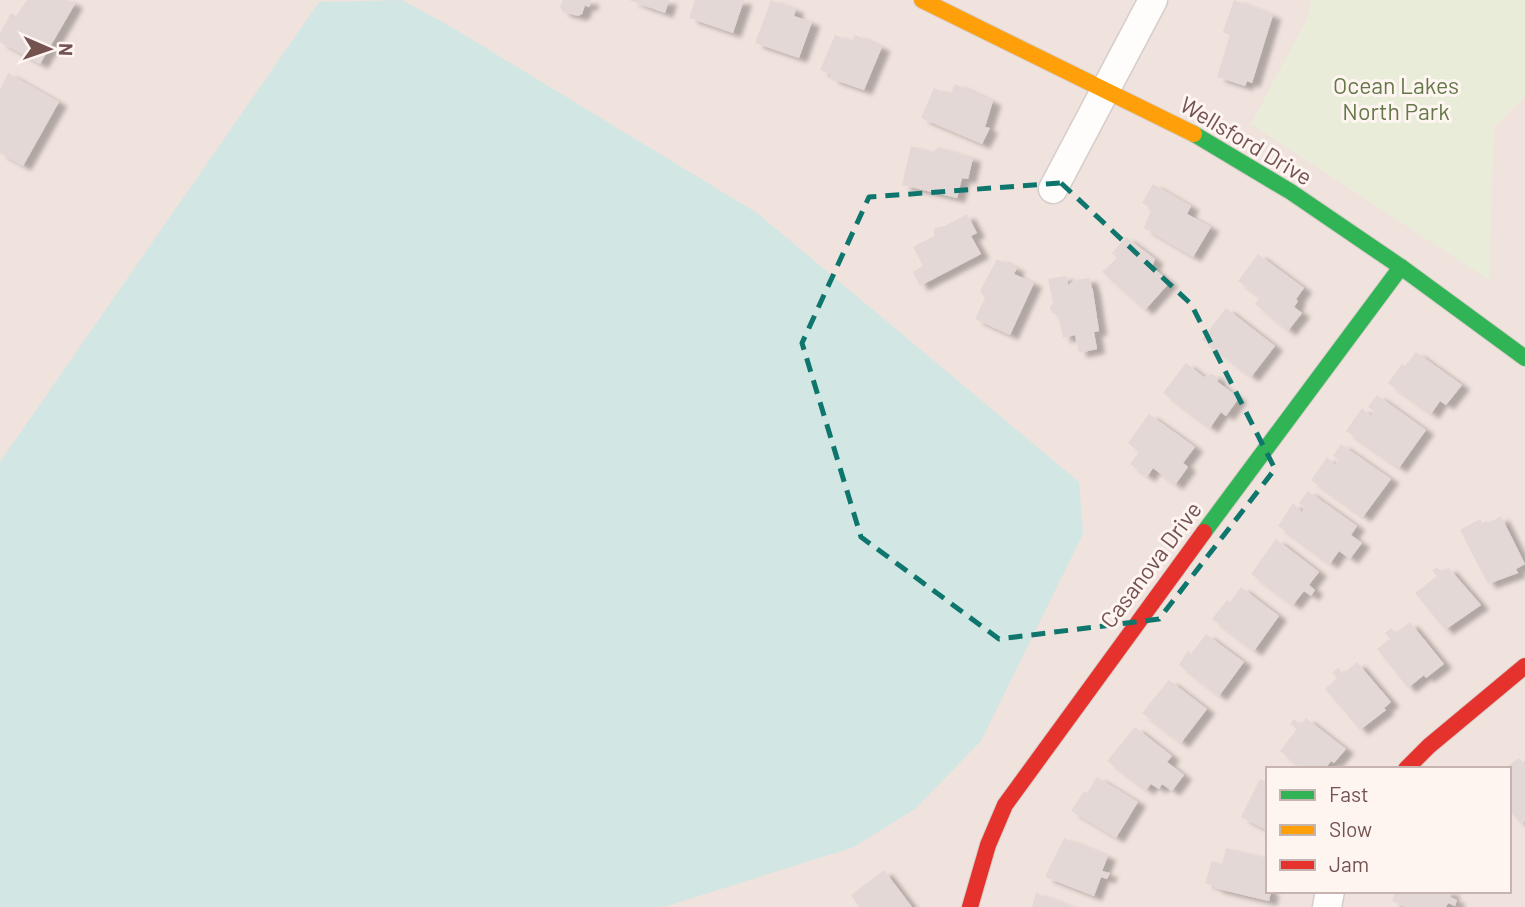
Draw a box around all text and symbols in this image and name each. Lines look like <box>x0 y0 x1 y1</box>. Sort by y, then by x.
north arrow <box>14 14 84 84</box>
text: N <box>55 43 78 56</box>
park label: Ocean Lakes North Park <box>1333 71 1459 125</box>
street label: Wellsford Drive <box>1175 90 1318 191</box>
street label: Casanova Drive <box>1094 496 1207 633</box>
legend <box>1266 767 1511 893</box>
text: Fast <box>1329 781 1369 806</box>
text: Slow <box>1329 816 1372 841</box>
text: Jam <box>1329 851 1369 876</box>

